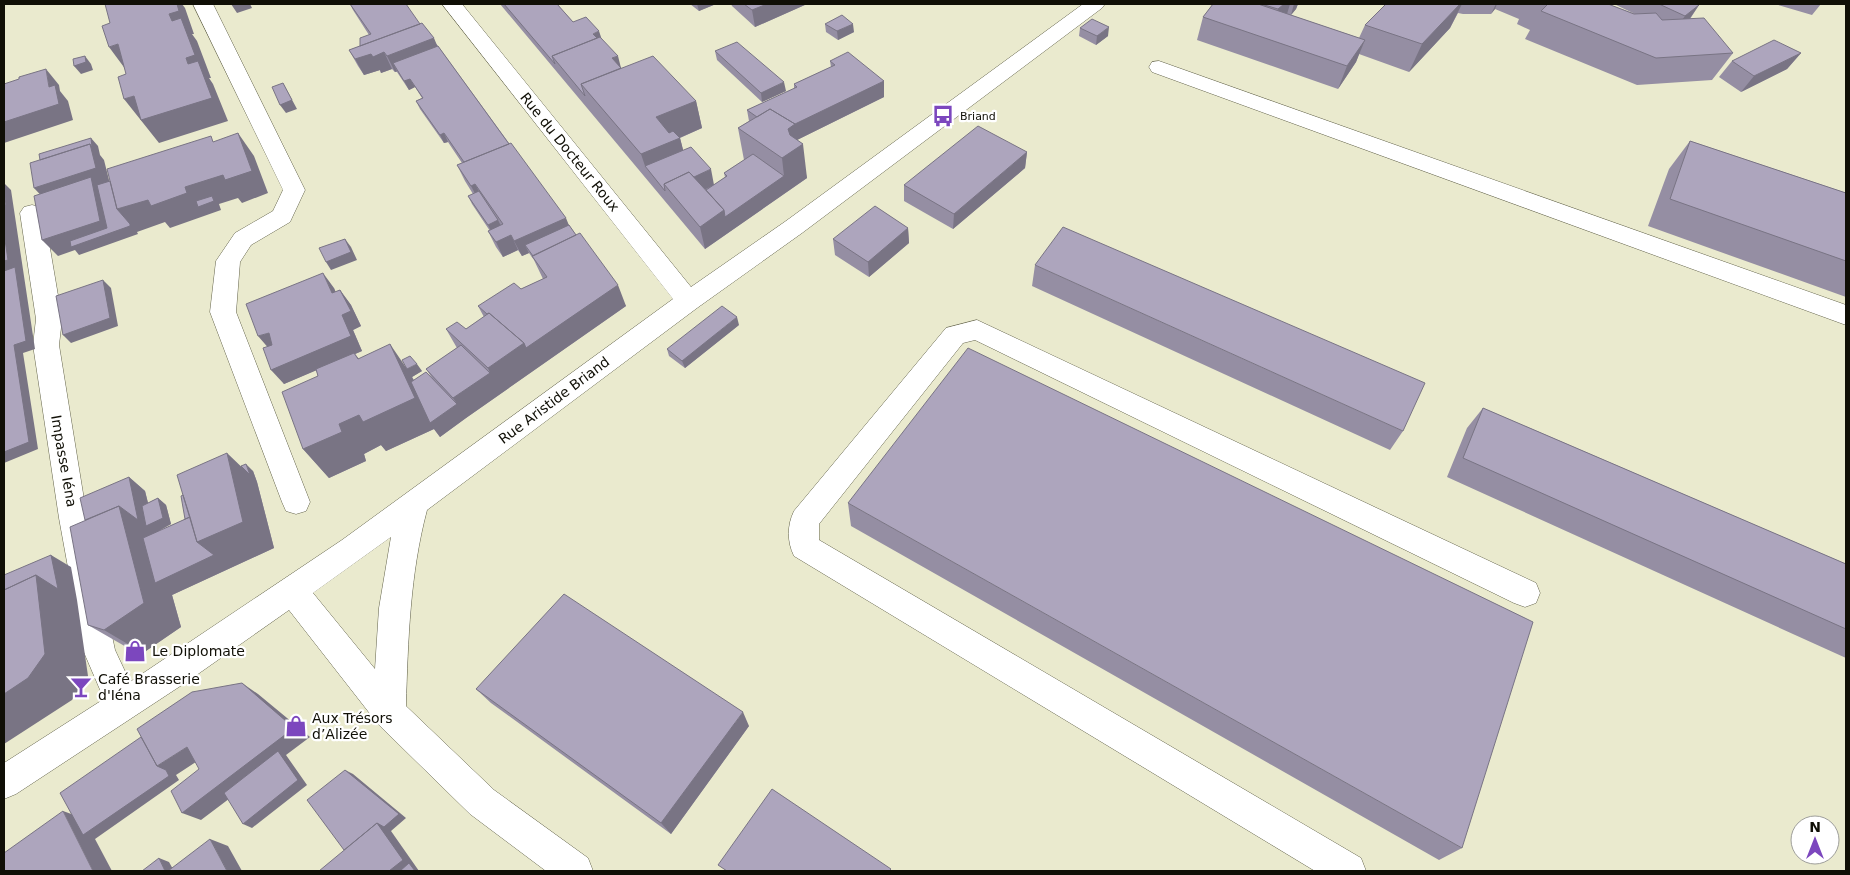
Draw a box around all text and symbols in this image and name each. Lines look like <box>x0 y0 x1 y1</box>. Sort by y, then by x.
street label: Rue du Docteur Roux <box>517 89 623 215</box>
bus stop icon: Briand <box>930 103 956 129</box>
place label: Briand <box>960 110 996 123</box>
street label: Rue Aristide Briand <box>495 353 613 447</box>
street label: Impasse Iéna <box>48 414 80 508</box>
shop icon: Le Diplomate <box>122 638 148 664</box>
place label: Le Diplomate <box>152 643 245 659</box>
place label: Café Brasserie d'Iéna <box>98 671 200 703</box>
bar icon: Café Brasserie d'Iéna <box>68 674 94 700</box>
place label: Aux Trésors d’Alizée <box>312 710 393 742</box>
shop icon: Aux Trésors d’Alizée <box>283 713 309 739</box>
north arrow <box>1790 815 1840 865</box>
text: N <box>1809 819 1821 835</box>

